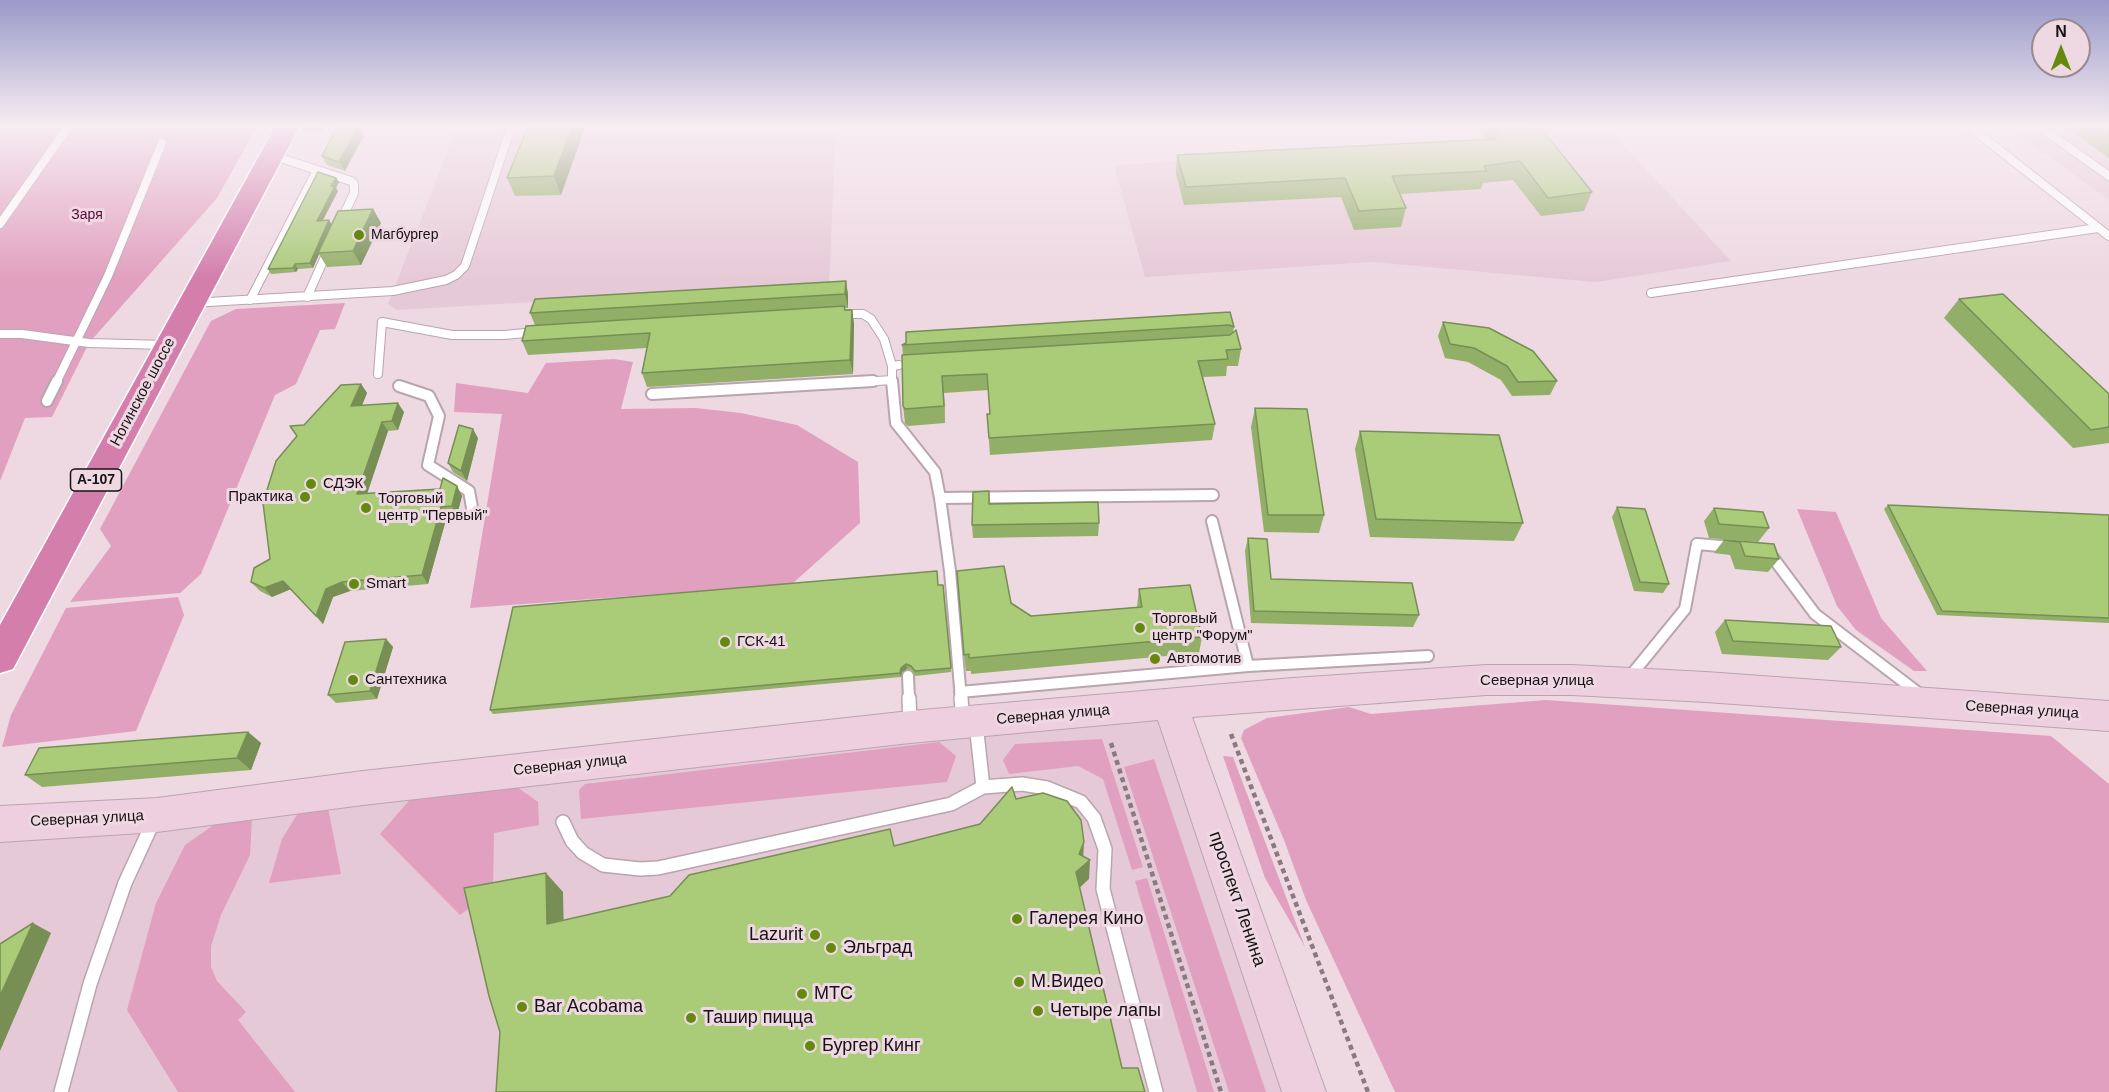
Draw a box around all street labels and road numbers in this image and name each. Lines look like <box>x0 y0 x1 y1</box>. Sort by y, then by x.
street label: Ногинское шоссе <box>107 335 179 449</box>
road number: А-107 <box>70 469 122 491</box>
street label: Северная улица <box>1480 672 1594 690</box>
street label: Северная улица <box>1965 697 2079 723</box>
street label: Северная улица <box>996 701 1110 729</box>
street label: Северная улица <box>512 750 628 780</box>
street label: Северная улица <box>30 807 144 831</box>
street label: проспект Ленина <box>1204 829 1270 969</box>

